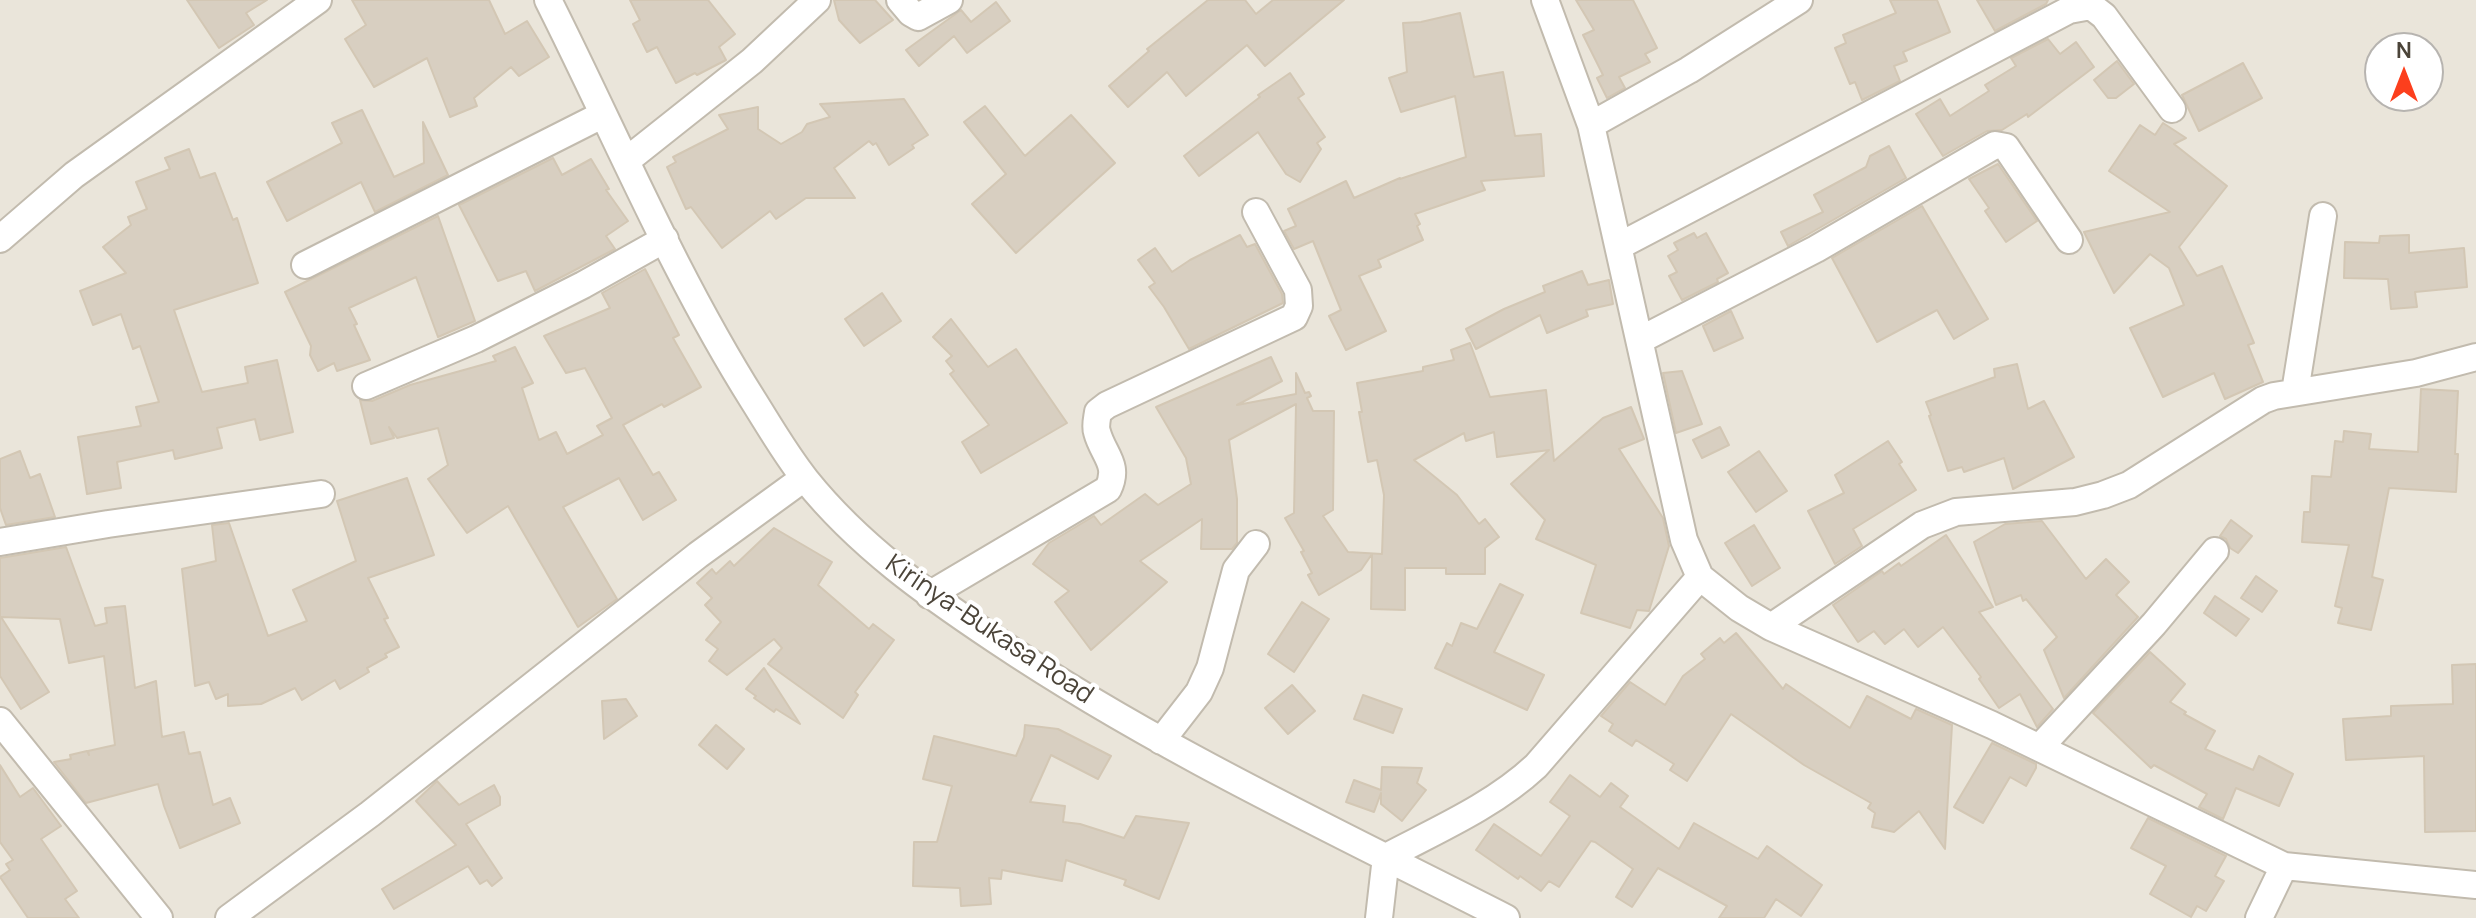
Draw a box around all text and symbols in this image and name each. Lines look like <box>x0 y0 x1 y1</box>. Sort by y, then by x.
north arrow <box>2364 32 2444 112</box>
text: N <box>2396 35 2412 65</box>
street label: Kirinya-Bukasa Road <box>879 549 1099 711</box>

